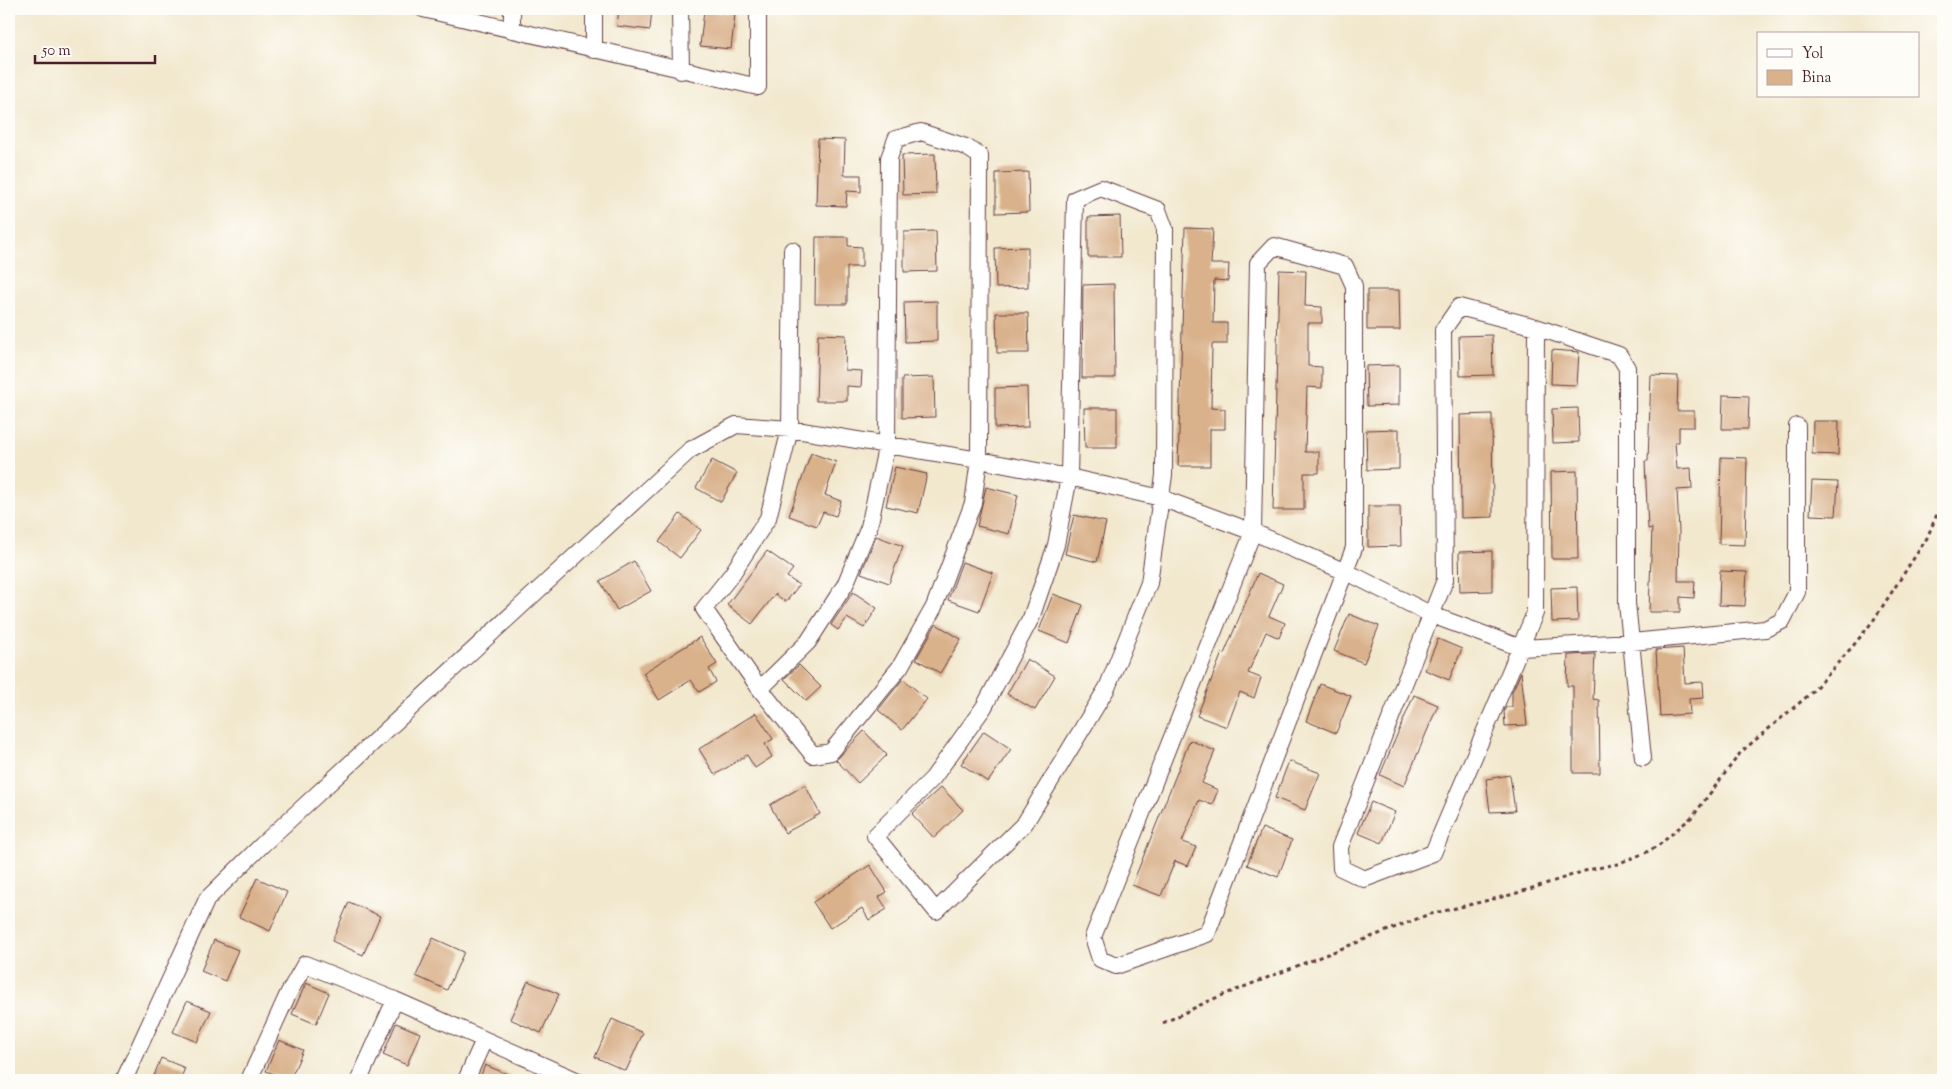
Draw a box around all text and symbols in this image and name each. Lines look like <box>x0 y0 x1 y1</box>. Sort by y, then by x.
scale bar <box>35 32 155 64</box>
legend <box>1757 32 1920 98</box>
text: 50 m <box>41 41 71 62</box>
text: Yol <box>1802 44 1824 65</box>
text: Bina <box>1802 68 1832 89</box>

